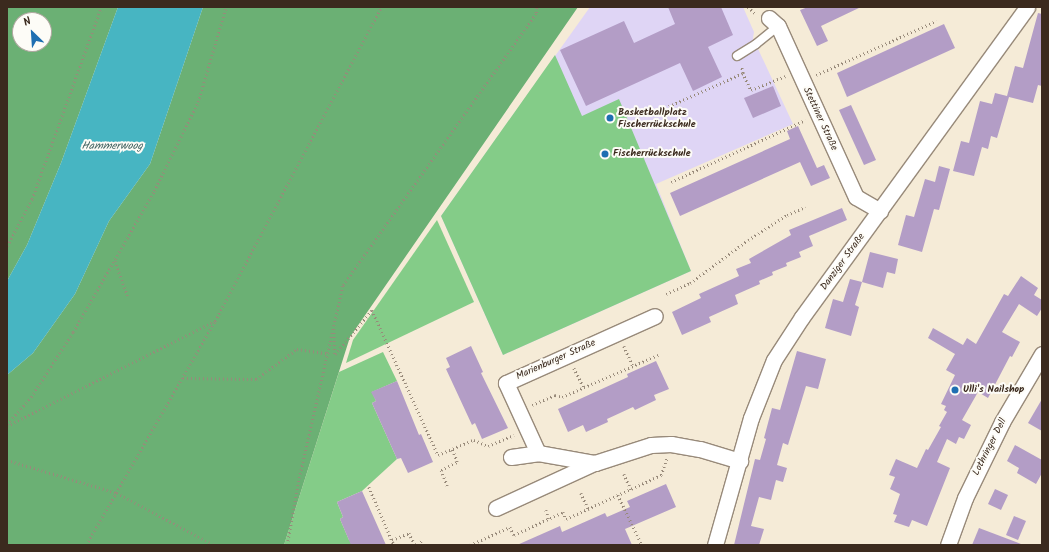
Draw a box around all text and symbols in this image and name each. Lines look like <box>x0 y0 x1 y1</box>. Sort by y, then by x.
north arrow <box>12 12 52 52</box>
text: N <box>20 12 34 32</box>
street label: Stettiner Straße <box>800 85 840 153</box>
place label: Basketballplatz Fischerrückschule <box>618 106 696 130</box>
marker: Basketballplatz Fischerrückschule <box>605 113 615 123</box>
water label: Hammerwoog <box>81 139 143 153</box>
place label: Fischerrückschule <box>613 148 691 160</box>
marker: Fischerrückschule <box>600 149 610 159</box>
street label: Danziger Straße <box>818 231 868 293</box>
street label: Marienburger Straße <box>514 337 598 383</box>
place label: Ulli's Nailshop <box>963 384 1024 396</box>
marker: Ulli's Nailshop <box>950 385 960 395</box>
street label: Lothringer Dell <box>970 416 1010 478</box>

